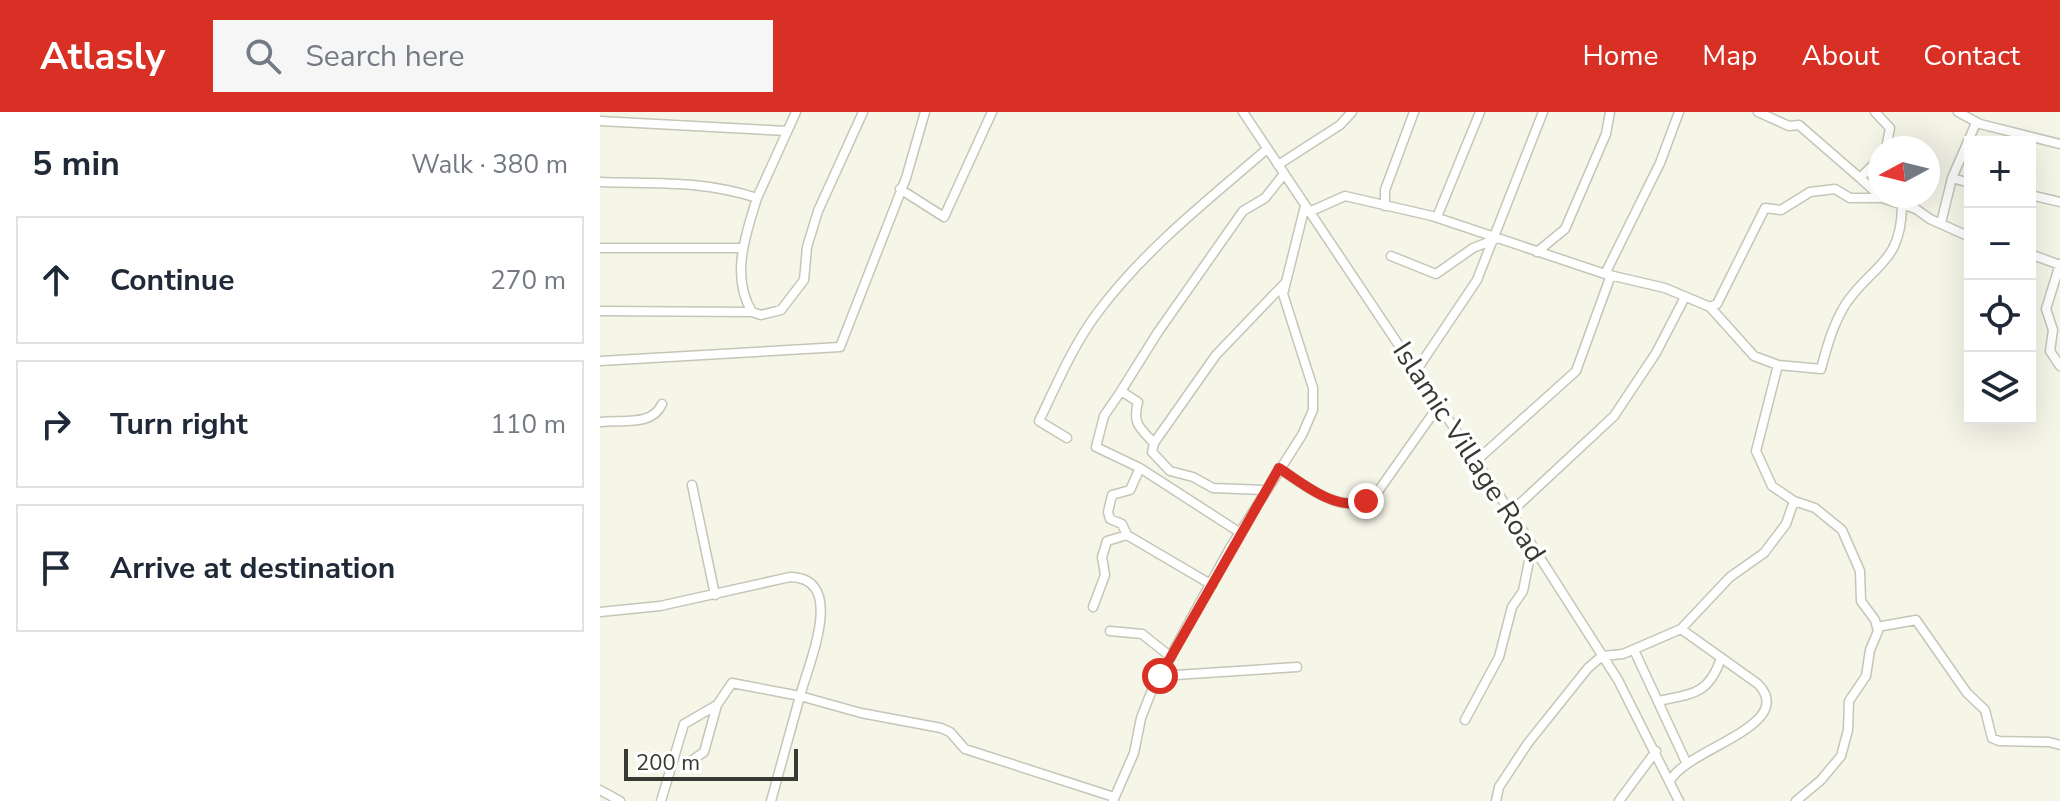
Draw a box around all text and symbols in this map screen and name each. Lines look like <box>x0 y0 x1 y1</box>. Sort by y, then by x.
search box <box>213 20 773 92</box>
text: Atlasly <box>40 31 165 82</box>
icon: search <box>241 34 285 78</box>
text: Search here <box>305 36 464 77</box>
text: Home <box>1583 37 1658 75</box>
text: Map <box>1702 37 1757 75</box>
text: About <box>1801 37 1879 75</box>
text: Contact <box>1923 37 2020 75</box>
north arrow <box>1868 136 1940 208</box>
map controls <box>1964 136 2036 424</box>
button: + <box>1964 136 2036 208</box>
text: 5 min <box>32 141 120 187</box>
text: Walk · 380 m <box>411 147 568 182</box>
button: − <box>1964 208 2036 280</box>
icon: ahead <box>34 258 78 302</box>
text: Continue <box>110 260 235 301</box>
text: 270 m <box>490 263 566 298</box>
button: locate <box>1964 280 2036 352</box>
street label: Islamic Village Road <box>1384 335 1554 569</box>
button: layers <box>1964 352 2036 424</box>
icon: right <box>34 402 78 446</box>
text: Turn right <box>110 404 248 445</box>
text: 110 m <box>490 407 566 442</box>
route end <box>1348 483 1384 519</box>
icon: arrive <box>34 546 78 590</box>
text: Arrive at destination <box>110 548 395 589</box>
route start <box>1142 658 1178 694</box>
scale bar <box>624 745 798 781</box>
text: 200 m <box>636 748 700 778</box>

